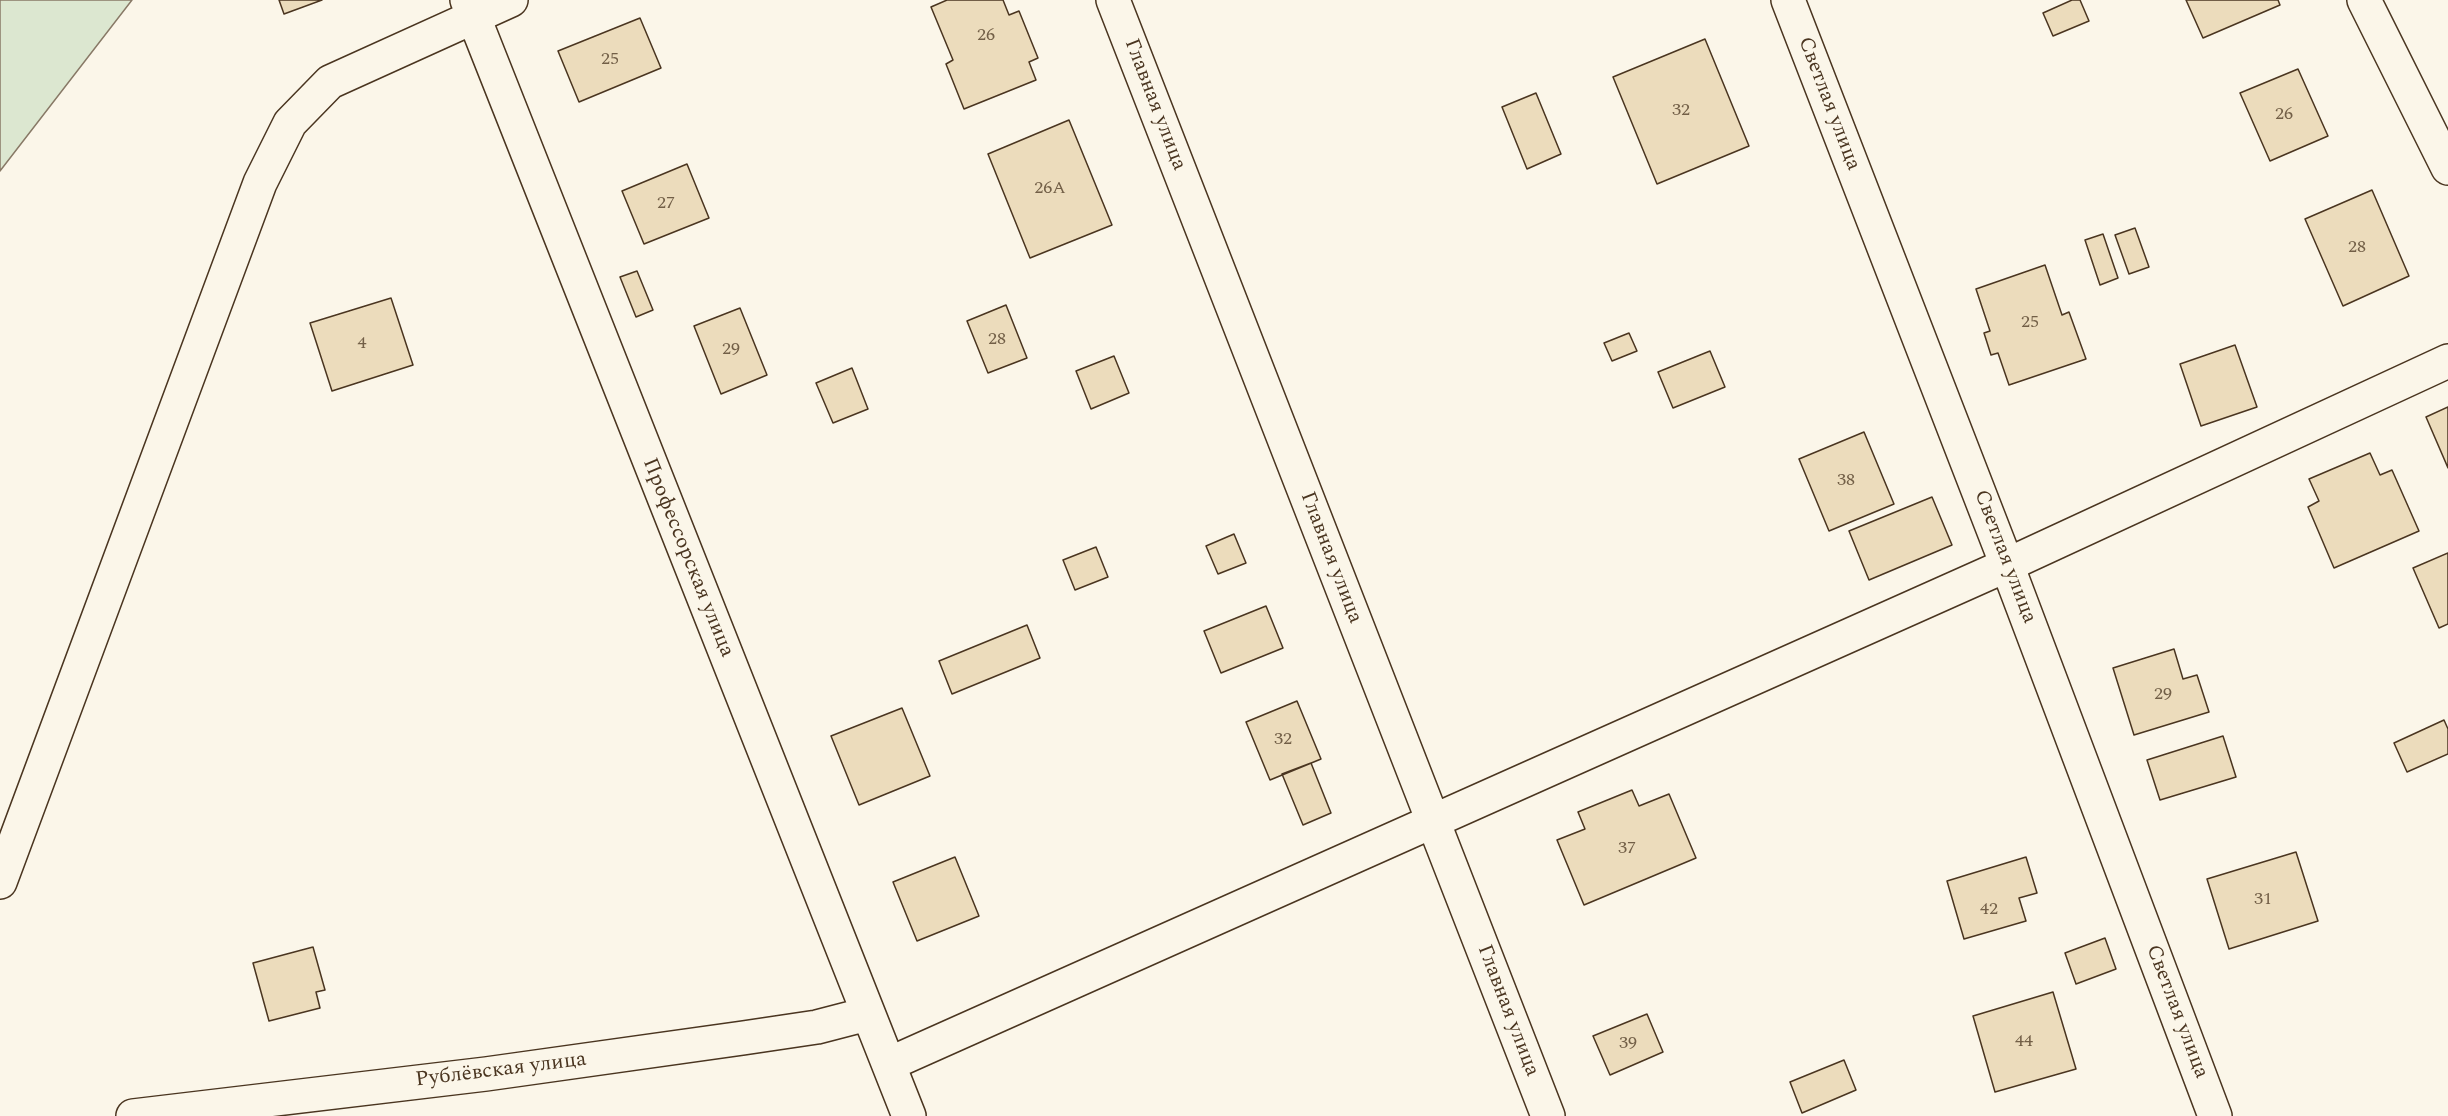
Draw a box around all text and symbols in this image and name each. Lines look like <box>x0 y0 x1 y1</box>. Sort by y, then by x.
house number: 26 <box>977 25 995 47</box>
street label: Светлая улица <box>1791 34 1865 174</box>
street label: Главная улица <box>1117 36 1191 174</box>
house number: 25 <box>601 49 619 71</box>
house number: 32 <box>1672 100 1690 122</box>
house number: 26 <box>2275 104 2293 126</box>
house number: 26А <box>1034 178 1066 200</box>
house number: 27 <box>657 193 675 215</box>
house number: 28 <box>2348 237 2366 259</box>
house number: 25 <box>2021 312 2039 334</box>
house number: 28 <box>988 329 1006 351</box>
house number: 4 <box>358 333 366 355</box>
house number: 29 <box>722 339 740 361</box>
street label: Профессорская улица <box>636 455 738 661</box>
house number: 38 <box>1837 470 1855 492</box>
street label: Светлая улица <box>1967 487 2041 627</box>
street label: Главная улица <box>1293 489 1367 627</box>
house number: 29 <box>2154 684 2172 706</box>
house number: 32 <box>1274 729 1292 751</box>
house number: 37 <box>1618 838 1636 860</box>
house number: 31 <box>2254 889 2272 911</box>
house number: 42 <box>1980 899 1998 921</box>
street label: Главная улица <box>1470 942 1544 1080</box>
street label: Светлая улица <box>2139 942 2213 1082</box>
house number: 44 <box>2015 1031 2033 1053</box>
house number: 39 <box>1619 1033 1637 1055</box>
street label: Рублёвская улица <box>414 1048 588 1094</box>

